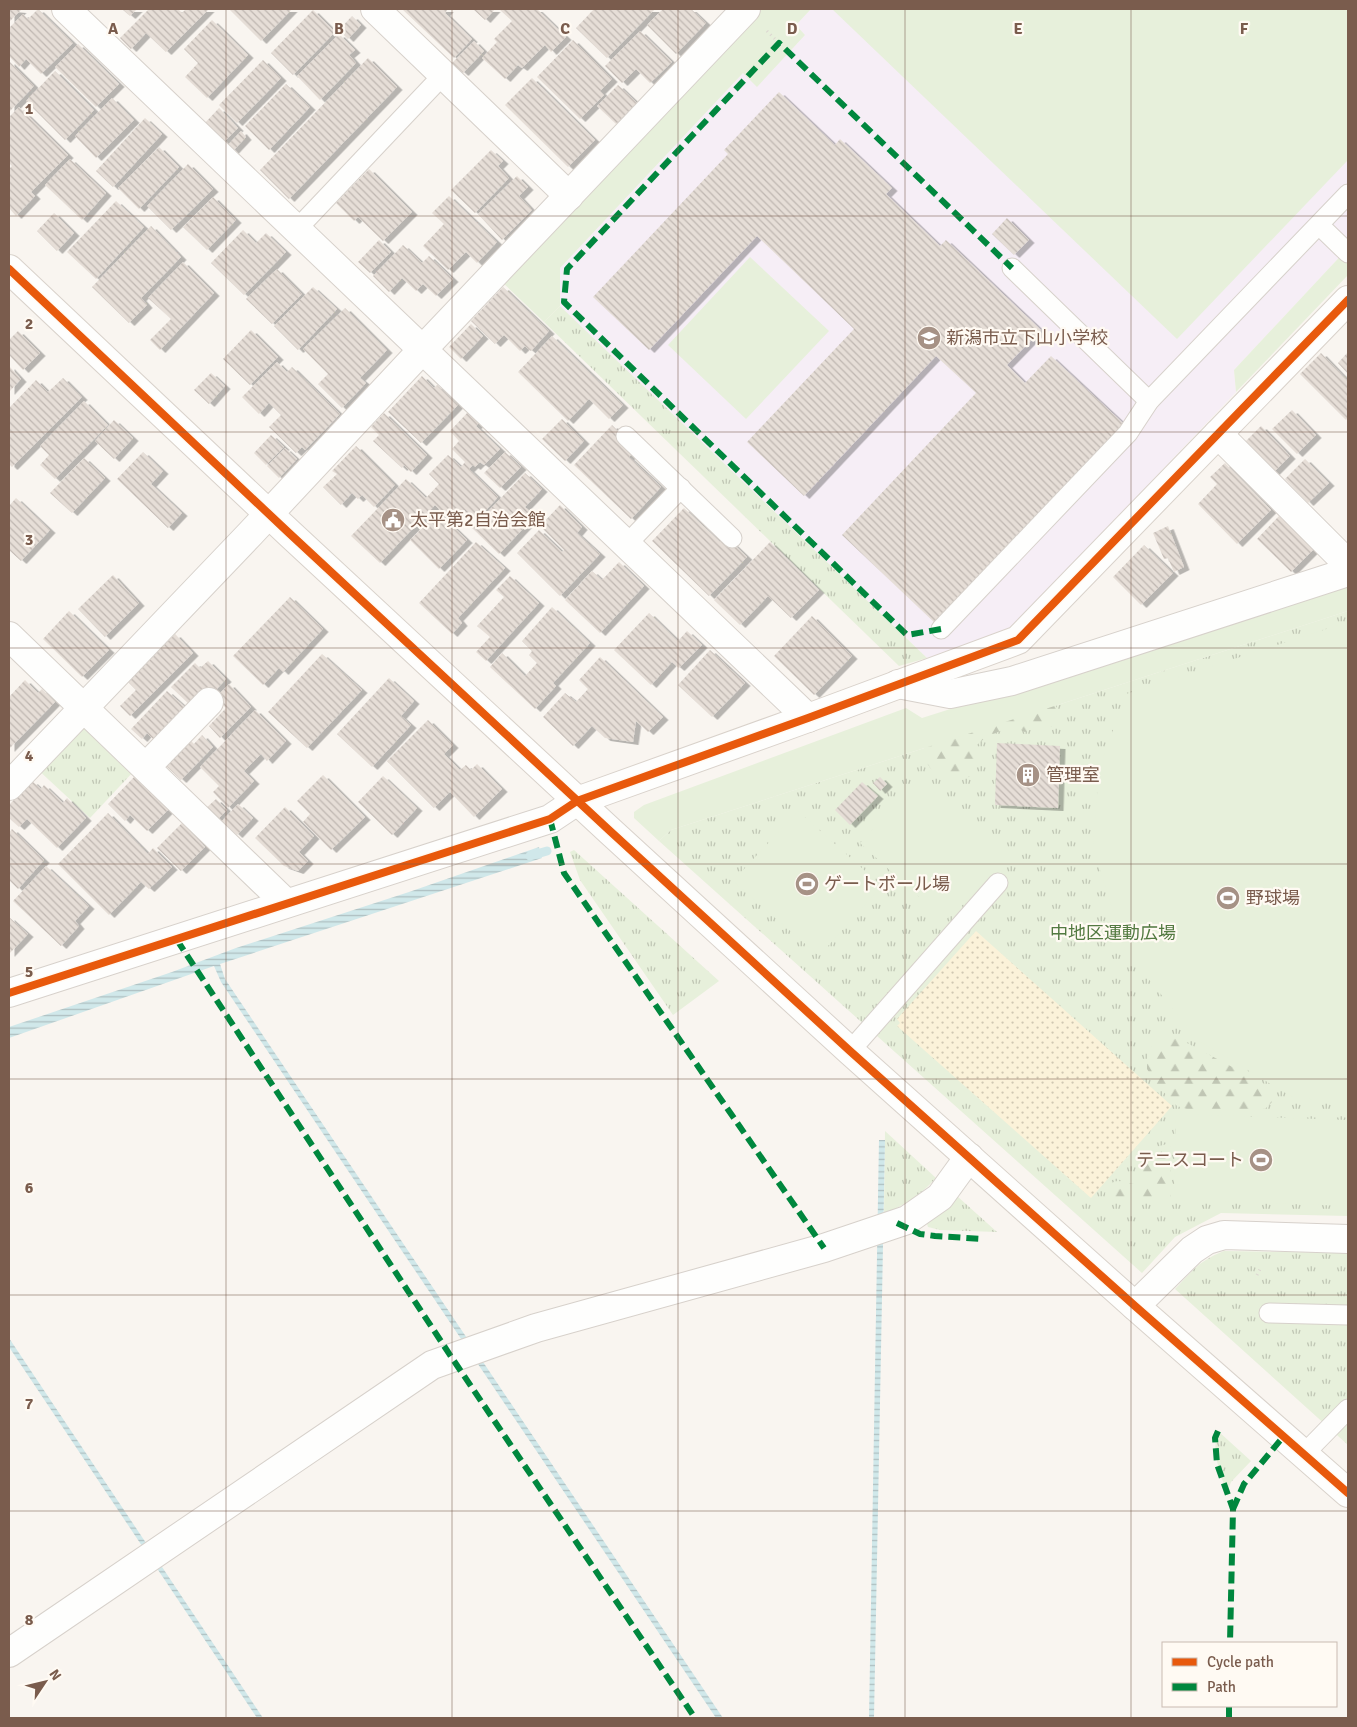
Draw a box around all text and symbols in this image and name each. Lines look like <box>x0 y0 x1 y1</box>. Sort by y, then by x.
text: A <box>108 19 119 39</box>
text: B <box>334 19 344 39</box>
text: C <box>560 19 570 39</box>
text: D <box>787 19 798 39</box>
text: E <box>1013 19 1023 39</box>
text: F <box>1240 19 1249 39</box>
text: 1 <box>25 99 34 119</box>
text: 2 <box>25 314 33 334</box>
school or university icon: 新潟市立下山小学校 <box>916 325 942 351</box>
place label: 新潟市立下山小学校 <box>946 327 1108 349</box>
public building icon: 太平第2自治会館 <box>380 507 406 533</box>
place label: 太平第2自治会館 <box>410 509 546 531</box>
text: 3 <box>25 530 33 550</box>
text: 4 <box>25 746 34 766</box>
building icon: 管理室 <box>1015 762 1041 788</box>
place label: 管理室 <box>1046 764 1100 786</box>
sports icon: ゲートボール場 <box>794 871 820 897</box>
place label: ゲートボール場 <box>824 873 950 895</box>
sports icon: 野球場 <box>1215 885 1241 911</box>
place label: 野球場 <box>1246 887 1300 909</box>
park label: 中地区運動広場 <box>1050 922 1176 944</box>
text: 5 <box>25 962 33 982</box>
sports icon: テニスコート <box>1248 1147 1274 1173</box>
place label: テニスコート <box>1136 1149 1244 1171</box>
text: 6 <box>25 1178 34 1198</box>
text: 7 <box>25 1394 34 1414</box>
text: 8 <box>25 1610 34 1630</box>
legend <box>1162 1642 1337 1707</box>
text: Cycle path <box>1207 1653 1274 1671</box>
north arrow <box>20 1657 70 1707</box>
text: N <box>45 1666 65 1684</box>
text: Path <box>1207 1678 1236 1696</box>

